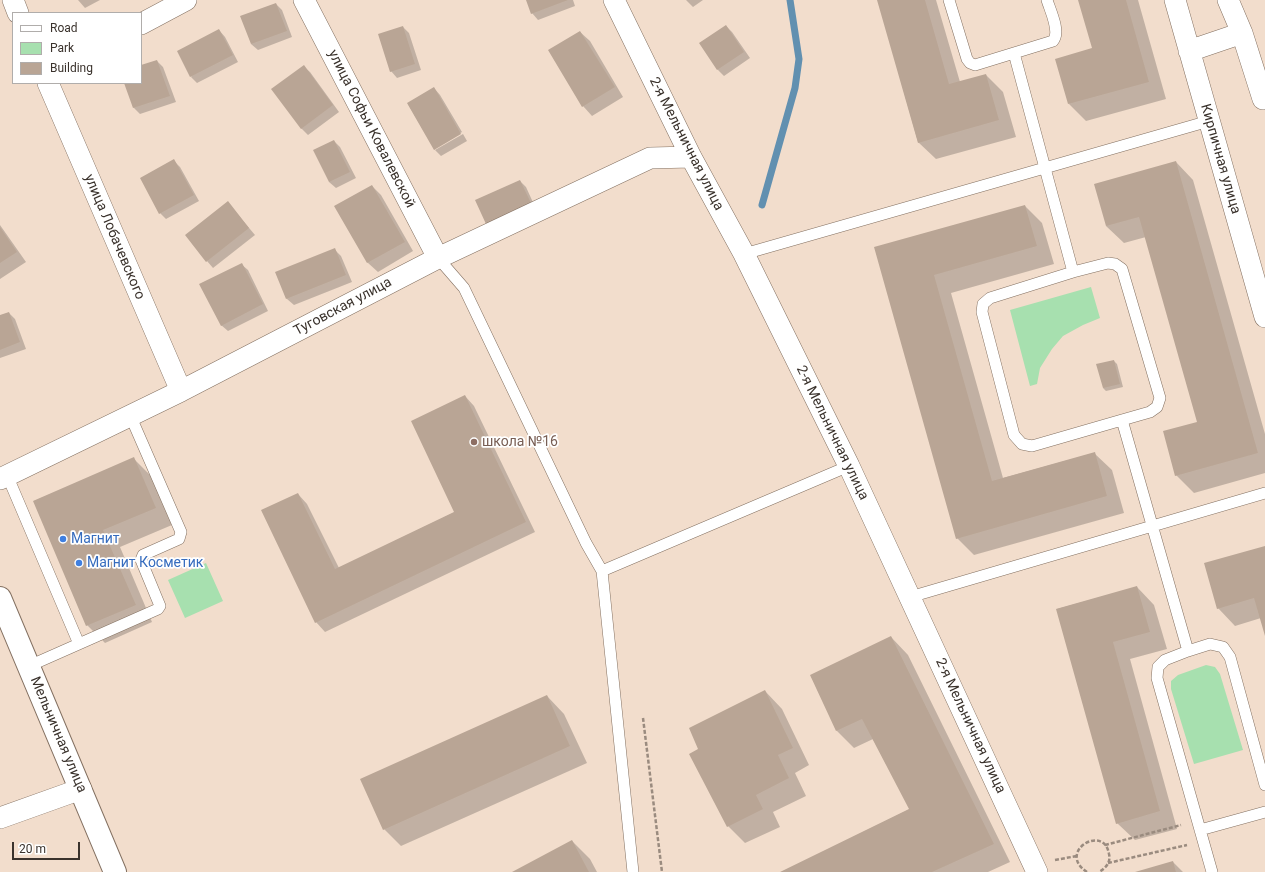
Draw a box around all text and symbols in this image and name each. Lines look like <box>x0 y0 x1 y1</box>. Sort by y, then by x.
legend <box>12 12 142 84</box>
text: Road <box>50 21 78 35</box>
text: Park <box>50 41 74 55</box>
street label: улица Софьи Ковалевской <box>324 47 418 211</box>
text: Building <box>50 61 93 75</box>
street label: 2-я Мельничная улица <box>645 75 727 213</box>
street label: Кирпичная улица <box>1196 102 1244 216</box>
street label: улица Лобачевского <box>80 172 148 302</box>
street label: Туговская улица <box>291 274 395 340</box>
street label: 2-я Мельничная улица <box>792 363 872 503</box>
place label: школа №16 <box>482 434 558 450</box>
marker: школа №16 <box>469 437 479 447</box>
place label: Магнит <box>71 531 120 547</box>
marker: Магнит <box>58 534 68 544</box>
place label: Магнит Косметик <box>87 555 203 571</box>
marker: Магнит Косметик <box>74 558 84 568</box>
street label: 2-я Мельничная улица <box>931 656 1009 796</box>
street label: Мельничная улица <box>26 674 90 796</box>
scale bar <box>14 834 82 860</box>
text: 20 m <box>19 842 46 856</box>

